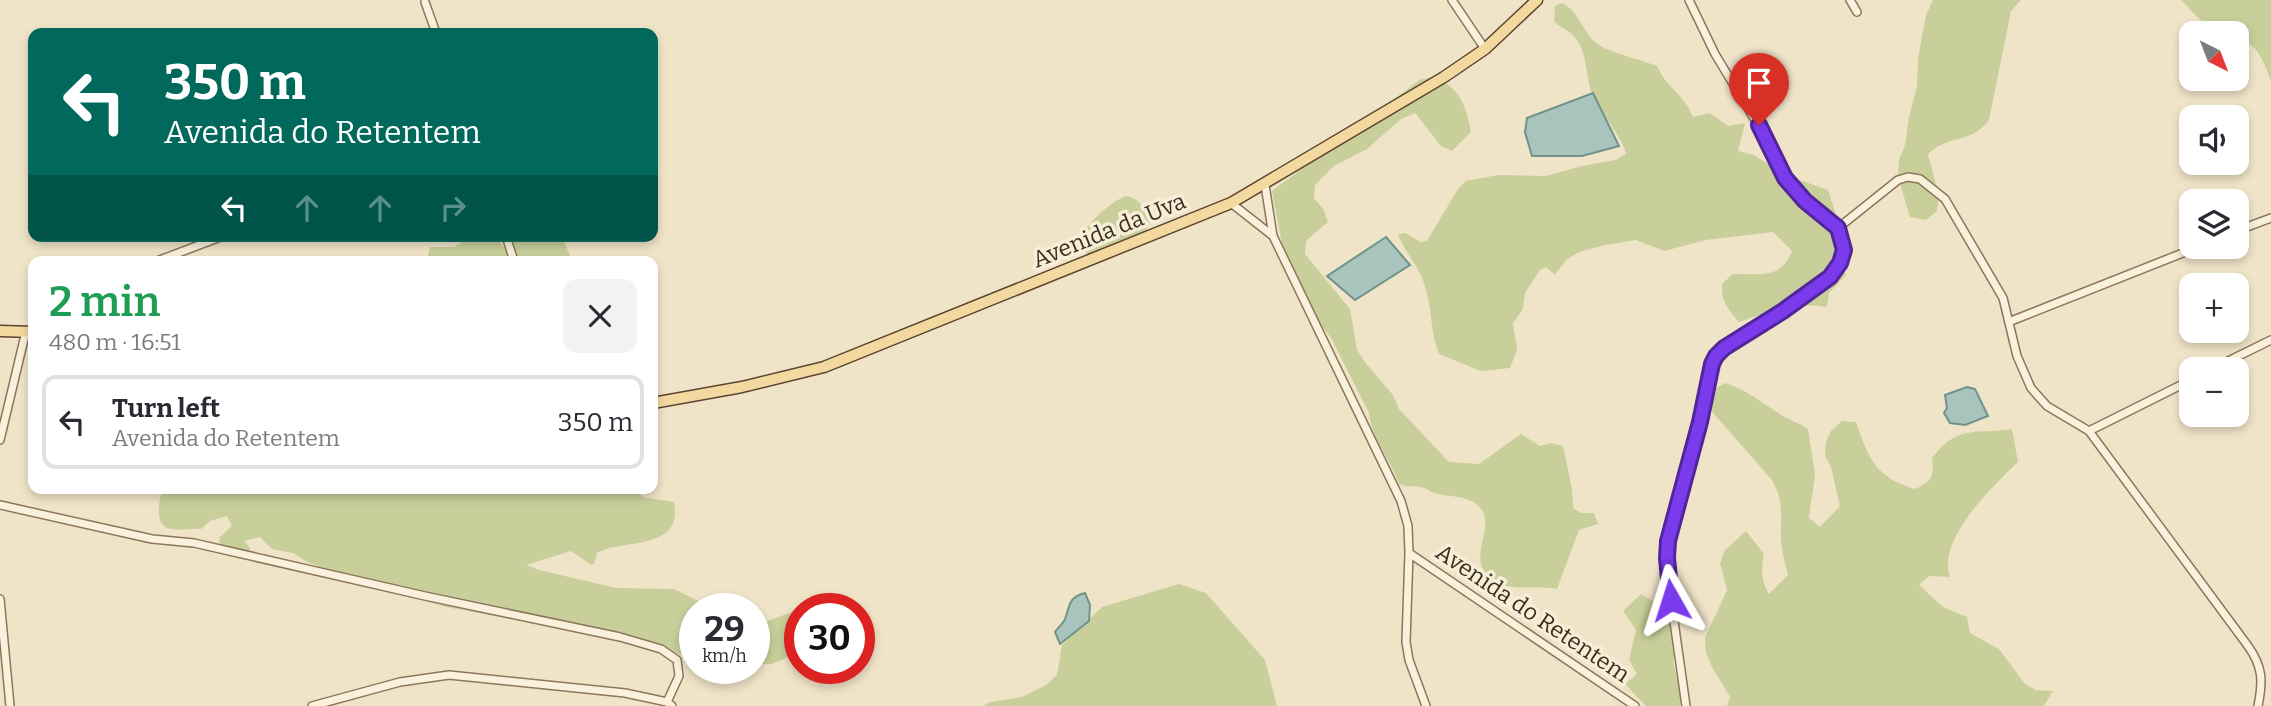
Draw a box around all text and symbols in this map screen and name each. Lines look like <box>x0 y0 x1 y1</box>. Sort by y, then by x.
north arrow <box>2179 21 2249 91</box>
map controls <box>2179 21 2249 427</box>
text: 350 m <box>164 53 306 112</box>
pin <box>1729 53 1789 125</box>
icon: left <box>49 56 140 147</box>
icon: arrive <box>1740 64 1778 102</box>
button: sound <box>2179 105 2249 175</box>
text: Avenida do Retentem <box>164 113 481 151</box>
street label: Avenida da Uva <box>1028 186 1190 273</box>
icon: left <box>215 189 253 227</box>
icon: ahead <box>288 189 326 227</box>
icon: ahead <box>361 189 399 227</box>
icon: right <box>434 189 472 227</box>
button: layers <box>2179 189 2249 259</box>
button: + <box>2179 273 2249 343</box>
text: 2 min <box>49 277 160 327</box>
button: close <box>563 279 637 353</box>
text: 480 m · 16:51 <box>49 328 181 356</box>
button: − <box>2179 357 2249 427</box>
text: Turn left <box>112 393 220 424</box>
icon: left <box>53 403 91 441</box>
text: 350 m <box>558 407 633 438</box>
text: Avenida do Retentem <box>112 424 340 452</box>
street label: Avenida do Retentem <box>1431 538 1635 688</box>
position arrow <box>1634 563 1708 637</box>
speed limit sign: 30 <box>784 593 875 684</box>
text: 29 <box>704 608 745 650</box>
text: km/h <box>702 645 747 667</box>

